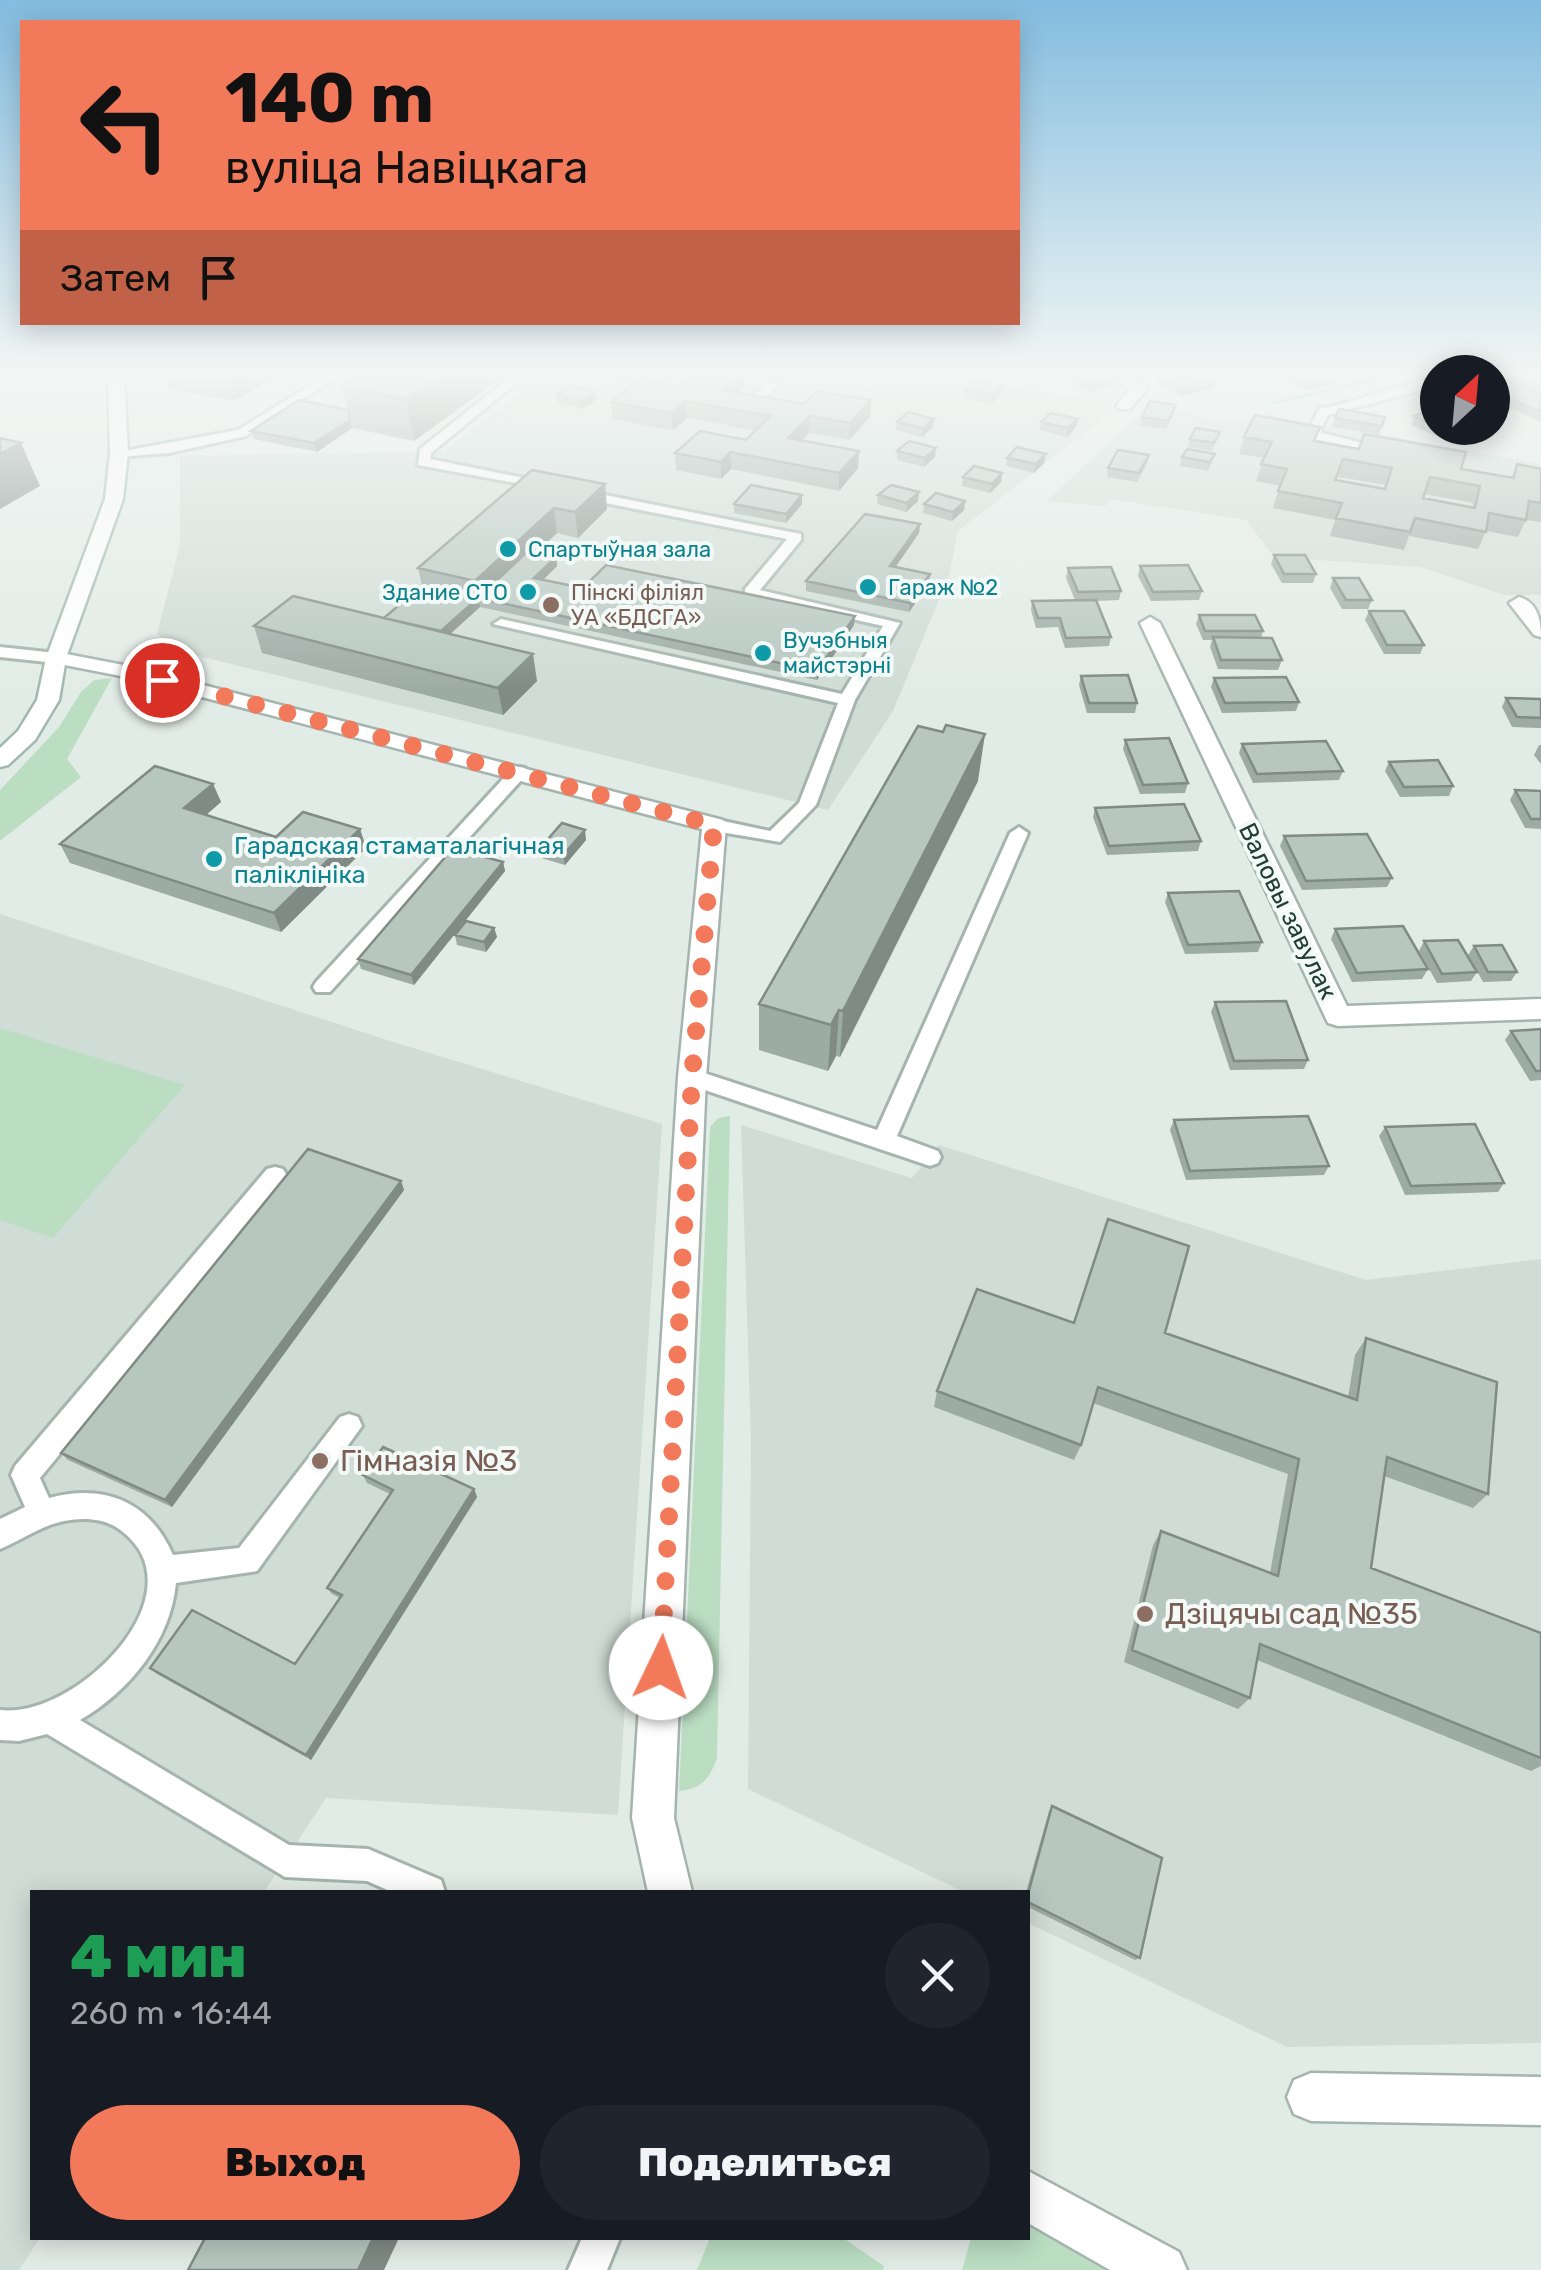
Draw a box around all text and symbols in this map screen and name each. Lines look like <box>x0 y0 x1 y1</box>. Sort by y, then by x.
text: 140 m <box>225 57 434 140</box>
icon: left <box>60 60 190 190</box>
text: вуліца Навіцкага <box>225 141 588 194</box>
icon: arrive <box>191 250 246 305</box>
text: Затем <box>60 255 171 301</box>
north arrow <box>1420 355 1510 445</box>
map controls <box>1420 355 1510 445</box>
place label: Спартыўная зала <box>528 536 711 563</box>
marker: Спартыўная зала <box>497 538 519 560</box>
place label: Гараж №2 <box>888 574 998 601</box>
marker: Гараж №2 <box>857 576 879 598</box>
place label: Здание СТО <box>382 579 508 606</box>
place label: Пінскі філіял УА «БДСГА» <box>571 579 704 631</box>
marker: Здание СТО <box>517 581 539 603</box>
marker: Пінскі філіял УА «БДСГА» <box>540 594 562 616</box>
place label: Вучэбныя майстэрні <box>783 627 891 679</box>
pin <box>120 638 205 723</box>
marker: Вучэбныя майстэрні <box>752 642 774 664</box>
icon: arrive <box>135 653 190 708</box>
street label: Валовы завулак <box>1233 818 1343 1004</box>
place label: Гарадская стаматалагічная паліклініка <box>234 831 565 889</box>
marker: Гарадская стаматалагічная паліклініка <box>203 848 225 870</box>
place label: Гімназія №3 <box>340 1443 517 1479</box>
marker: Гімназія №3 <box>309 1450 331 1472</box>
place label: Дзіцячы сад №35 <box>1165 1596 1418 1632</box>
marker: Дзіцячы сад №35 <box>1134 1603 1156 1625</box>
position arrow <box>609 1616 713 1720</box>
text: 4 мин <box>70 1921 247 1992</box>
button: close <box>885 1923 990 2028</box>
text: 260 m · 16:44 <box>70 1994 272 2032</box>
button: Выход <box>70 2105 520 2220</box>
button: Поделиться <box>540 2105 990 2220</box>

